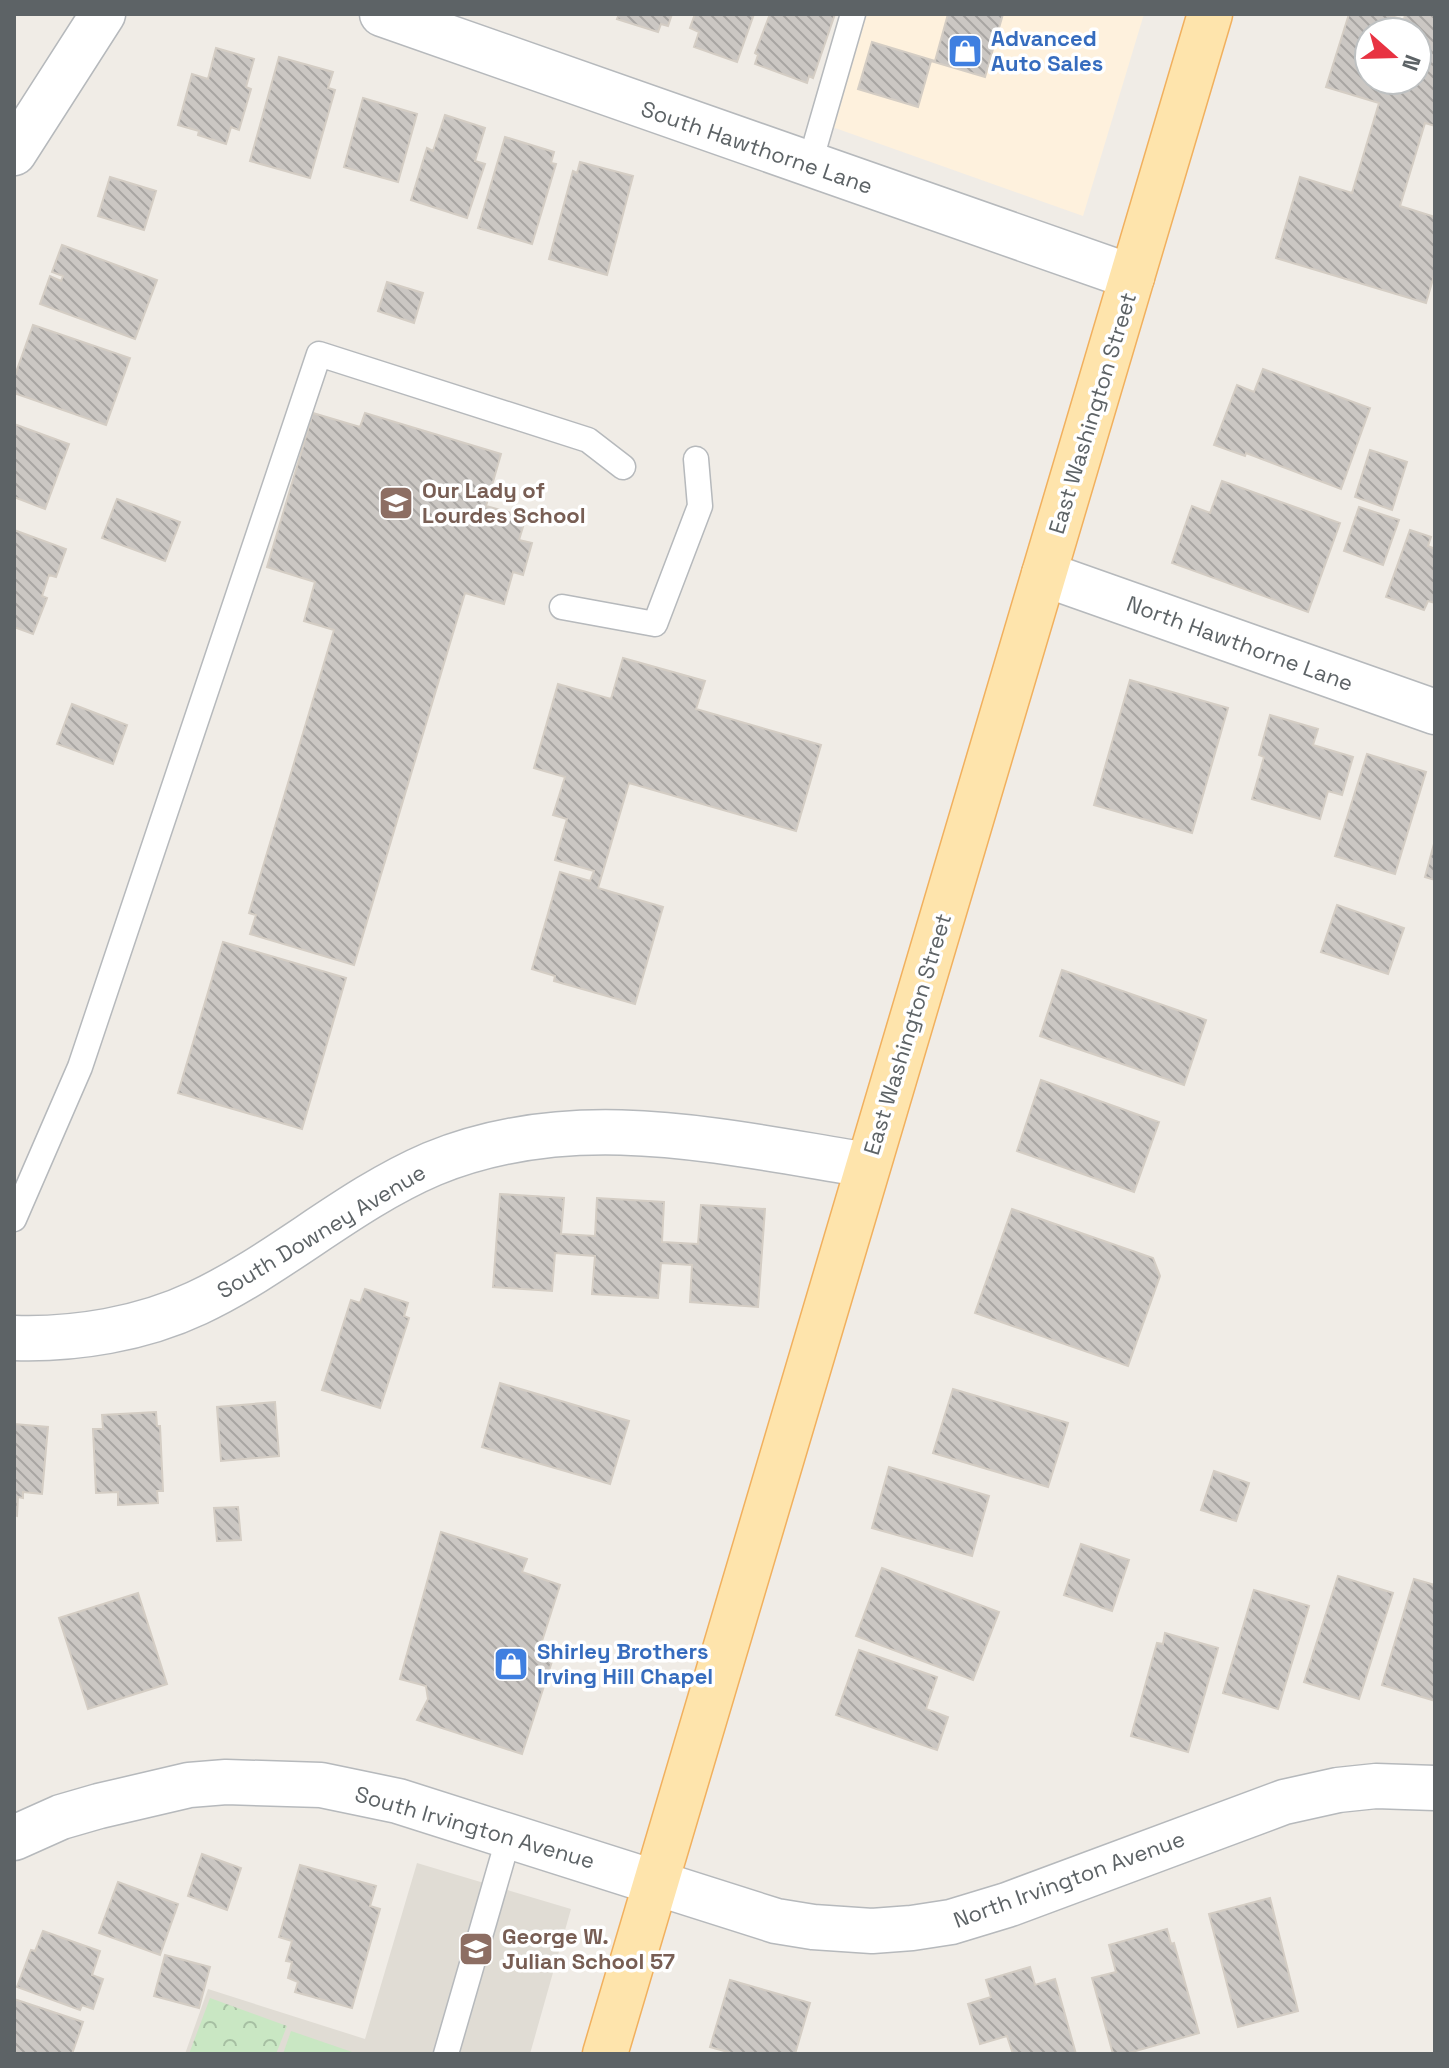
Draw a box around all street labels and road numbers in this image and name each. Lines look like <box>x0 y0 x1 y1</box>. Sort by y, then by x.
street label: South Hawthorne Lane <box>637 94 877 200</box>
street label: East Washington Street <box>1042 289 1142 537</box>
street label: North Hawthorne Lane <box>1123 589 1357 697</box>
street label: East Washington Street <box>857 910 957 1158</box>
street label: South Downey Avenue <box>212 1158 430 1304</box>
street label: South Irvington Avenue <box>352 1779 598 1875</box>
street label: North Irvington Avenue <box>949 1824 1189 1934</box>

